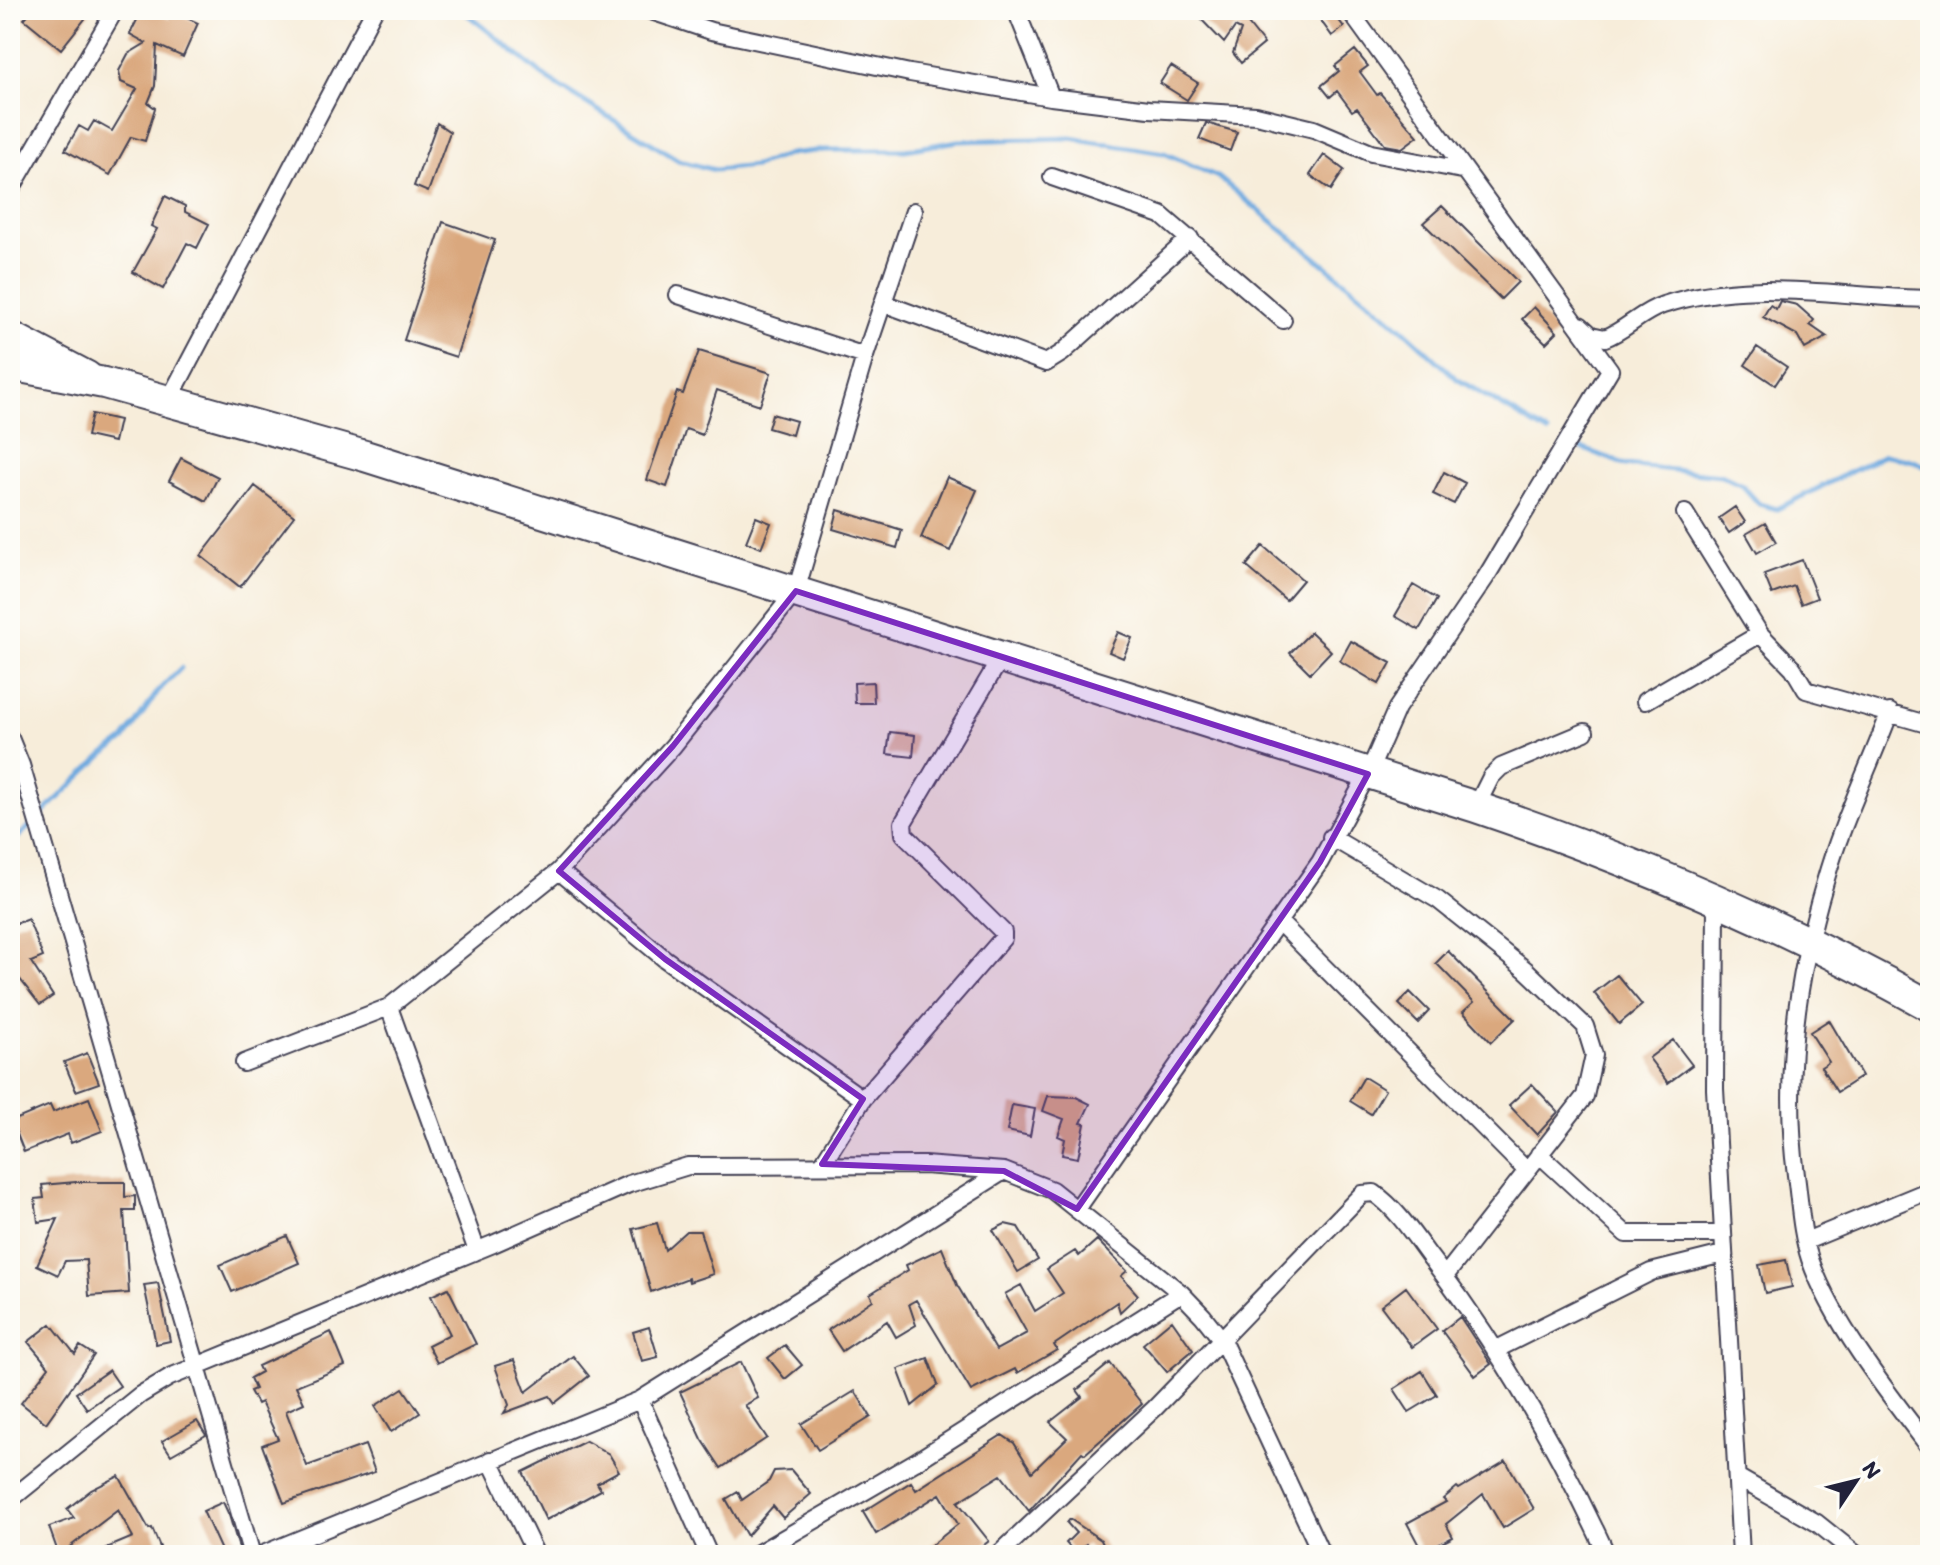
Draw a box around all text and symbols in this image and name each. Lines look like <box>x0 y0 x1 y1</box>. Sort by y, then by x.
north arrow <box>1816 1441 1896 1521</box>
text: N <box>1857 1456 1887 1484</box>

